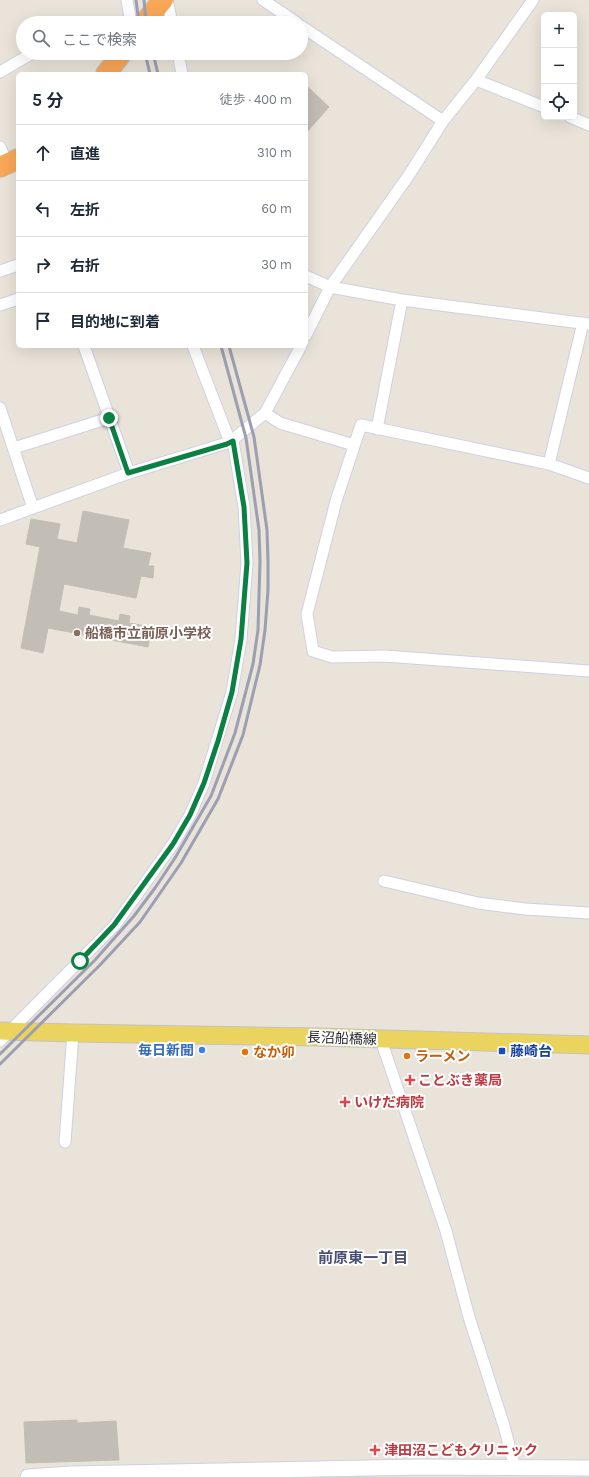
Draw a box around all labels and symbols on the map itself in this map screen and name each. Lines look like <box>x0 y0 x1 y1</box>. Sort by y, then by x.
route end <box>100 409 118 427</box>
place label: 船橋市立前原小学校 <box>85 625 211 642</box>
marker: 船橋市立前原小学校 <box>72 628 82 638</box>
route start <box>71 952 89 970</box>
street label: 長沼船橋線 <box>307 1029 377 1048</box>
place label: 毎日新聞 <box>138 1042 194 1059</box>
place label: 藤崎台 <box>510 1043 552 1060</box>
place label: なか卯 <box>253 1044 295 1061</box>
marker: 毎日新聞 <box>197 1045 207 1055</box>
marker: 藤崎台 <box>497 1046 507 1056</box>
marker: なか卯 <box>240 1047 250 1057</box>
place label: ラーメン <box>415 1048 470 1065</box>
marker: ラーメン <box>402 1051 412 1061</box>
place label: ことぶき薬局 <box>418 1072 502 1089</box>
marker: ことぶき薬局 <box>405 1075 415 1085</box>
place label: いけだ病院 <box>354 1094 424 1111</box>
marker: いけだ病院 <box>339 1096 351 1108</box>
district label: 前原東一丁目 <box>318 1249 408 1267</box>
place label: 津田沼こどもクリニック <box>384 1442 538 1459</box>
marker: 津田沼こどもクリニック <box>369 1444 381 1456</box>

